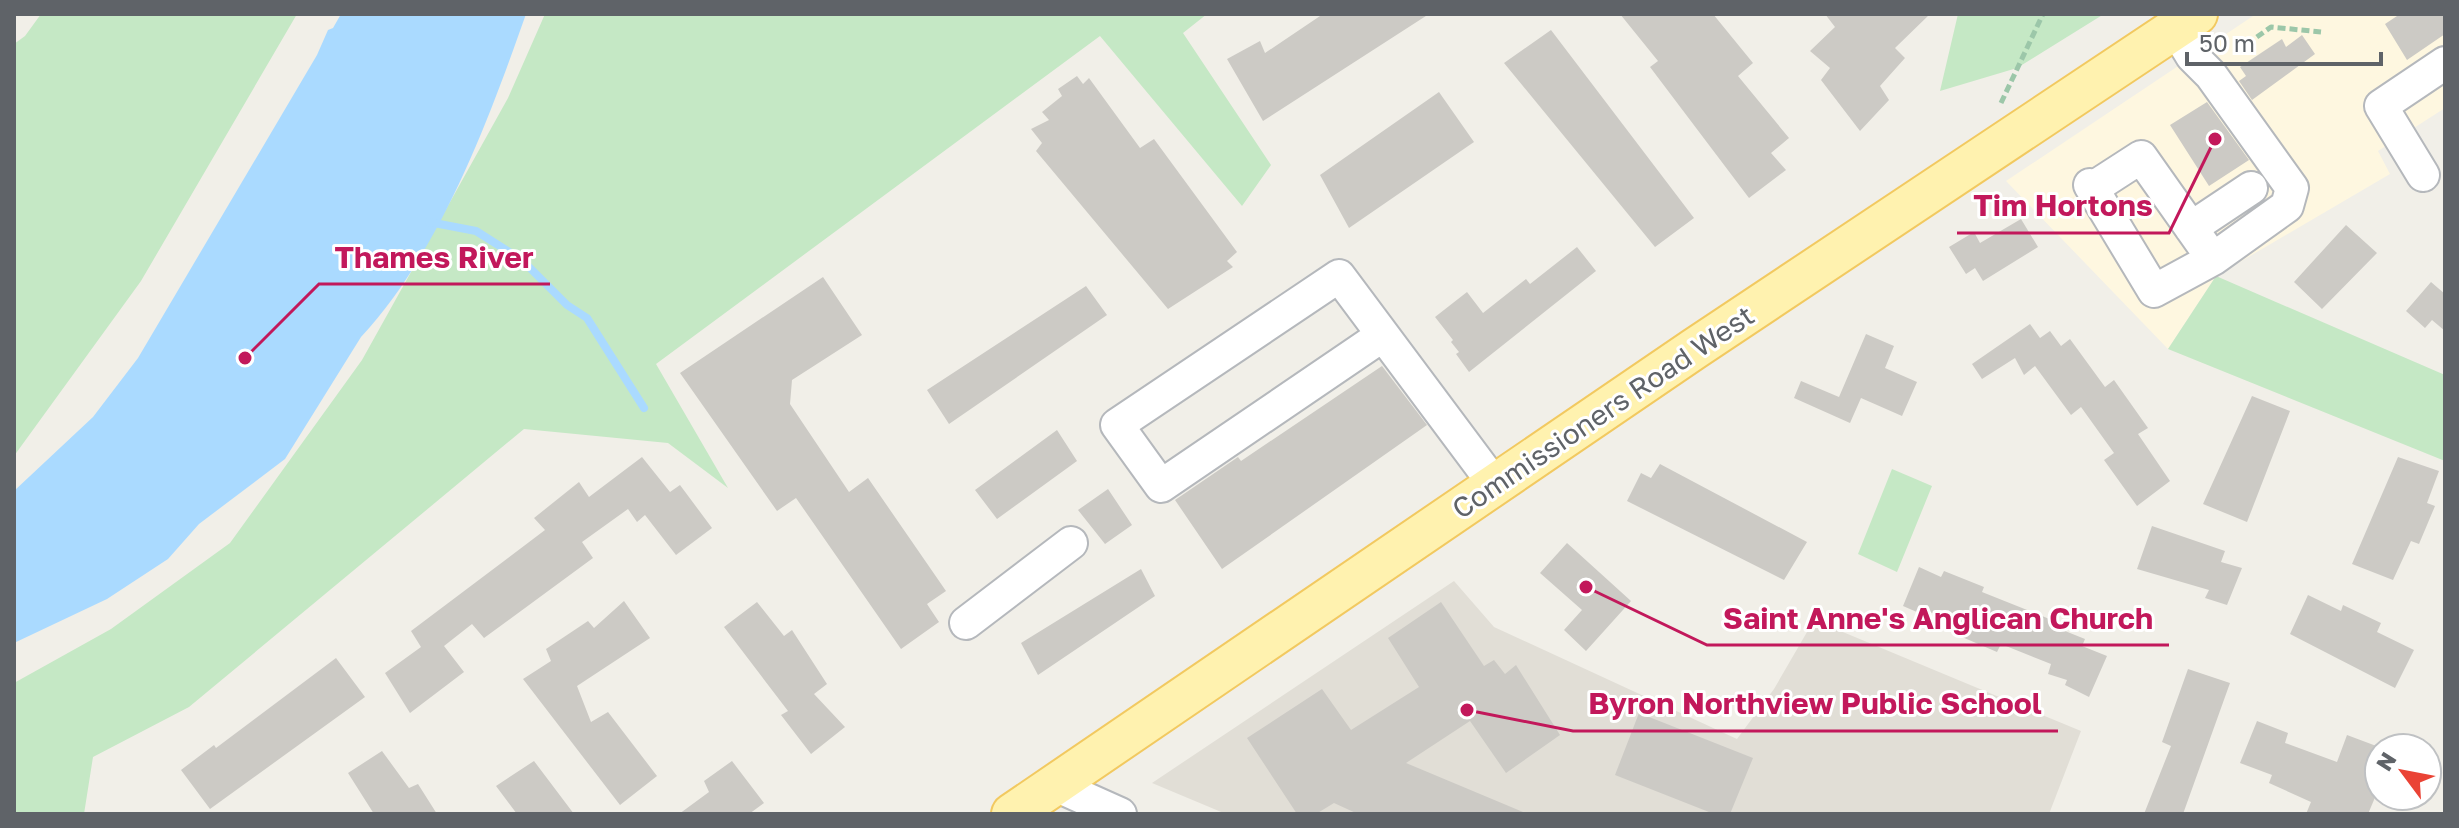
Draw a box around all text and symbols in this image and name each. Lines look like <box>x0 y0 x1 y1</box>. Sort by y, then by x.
scale bar <box>2187 16 2381 66</box>
text: 50 m <box>2199 28 2255 57</box>
callout: Tim Hortons <box>1957 179 2169 233</box>
text: Tim Hortons <box>1973 187 2153 223</box>
callout: Thames River <box>319 230 550 284</box>
text: Thames River <box>334 239 534 275</box>
street label: Commissioners Road West <box>1446 298 1760 525</box>
callout: Saint Anne's Anglican Church <box>1707 591 2169 645</box>
text: Saint Anne's Anglican Church <box>1723 600 2153 636</box>
callout: Byron Northview Public School <box>1573 677 2058 731</box>
text: Byron Northview Public School <box>1588 685 2042 721</box>
north arrow <box>2363 732 2443 812</box>
text: N <box>2370 747 2401 775</box>

